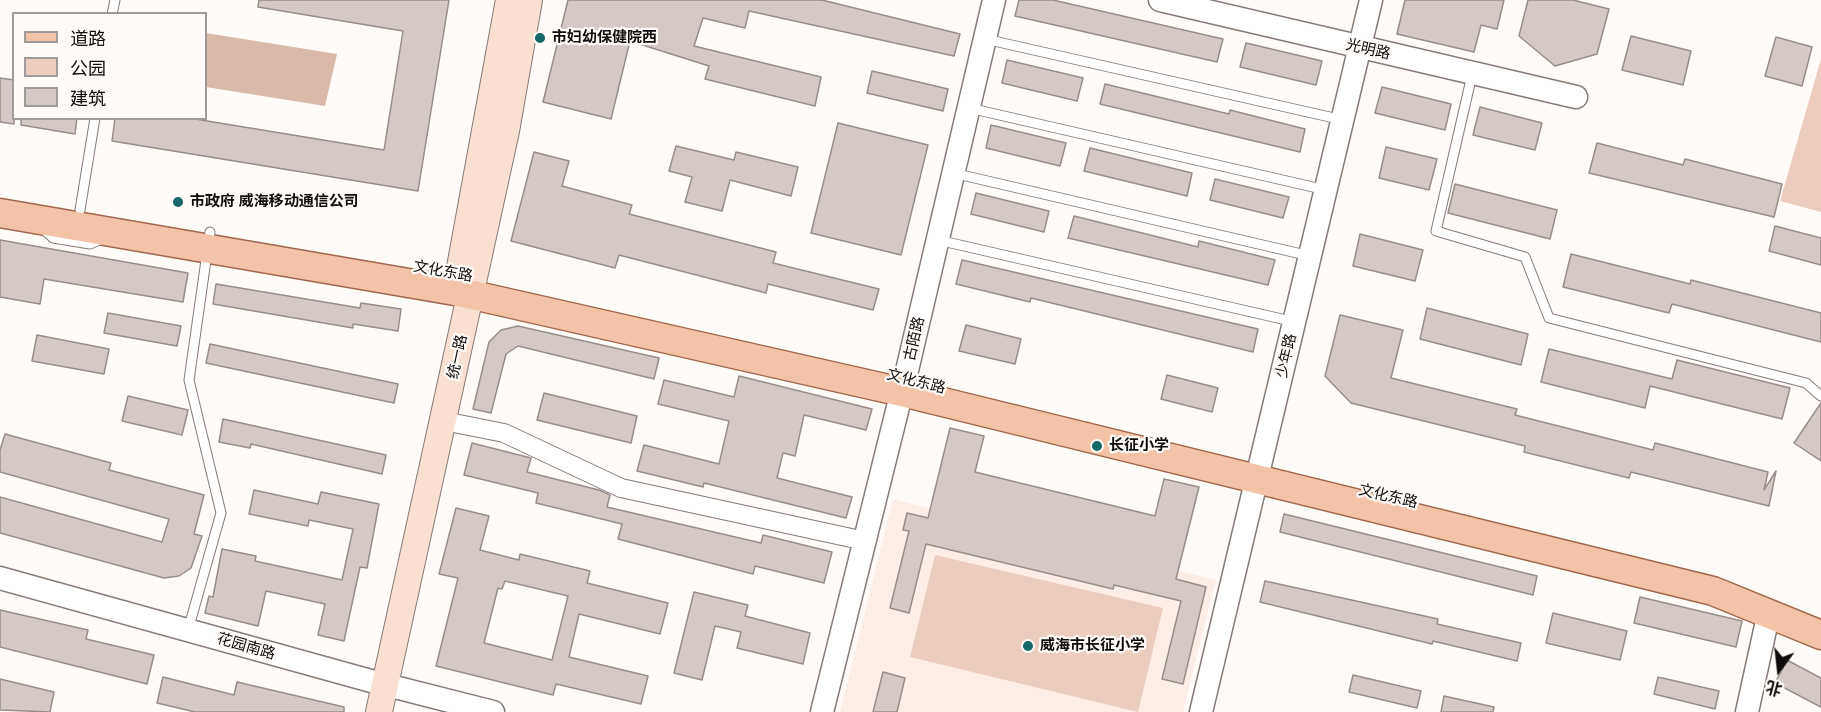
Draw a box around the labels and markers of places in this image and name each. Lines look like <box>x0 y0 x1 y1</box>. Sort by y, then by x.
place label: 市妇幼保健院西 <box>552 29 657 47</box>
marker: 市妇幼保健院西 <box>533 31 547 45</box>
place label: 市政府 威海移动通信公司 <box>190 193 359 211</box>
marker: 市政府 威海移动通信公司 <box>171 195 185 209</box>
place label: 长征小学 <box>1109 437 1169 455</box>
marker: 长征小学 <box>1090 439 1104 453</box>
place label: 威海市长征小学 <box>1040 637 1145 655</box>
marker: 威海市长征小学 <box>1021 639 1035 653</box>

